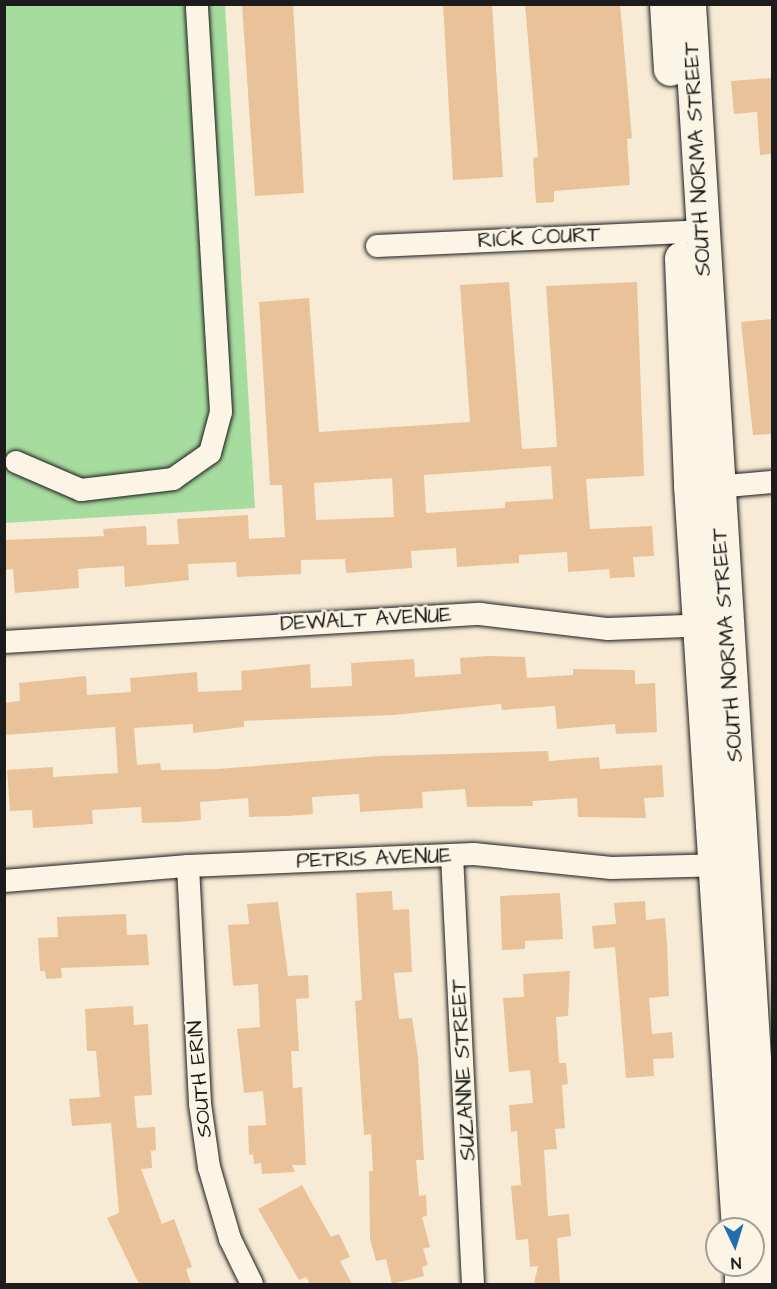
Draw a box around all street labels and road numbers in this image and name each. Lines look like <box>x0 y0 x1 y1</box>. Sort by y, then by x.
street label: SOUTH NORMA STREET <box>679 41 717 277</box>
street label: RICK COURT <box>477 222 601 254</box>
street label: SOUTH NORMA STREET <box>707 527 749 763</box>
street label: DEWALT AVENUE <box>280 603 452 637</box>
street label: PETRIS AVENUE <box>296 844 452 874</box>
street label: SUZANNE STREET <box>447 979 481 1161</box>
street label: SOUTH ERIN <box>182 1019 218 1139</box>

